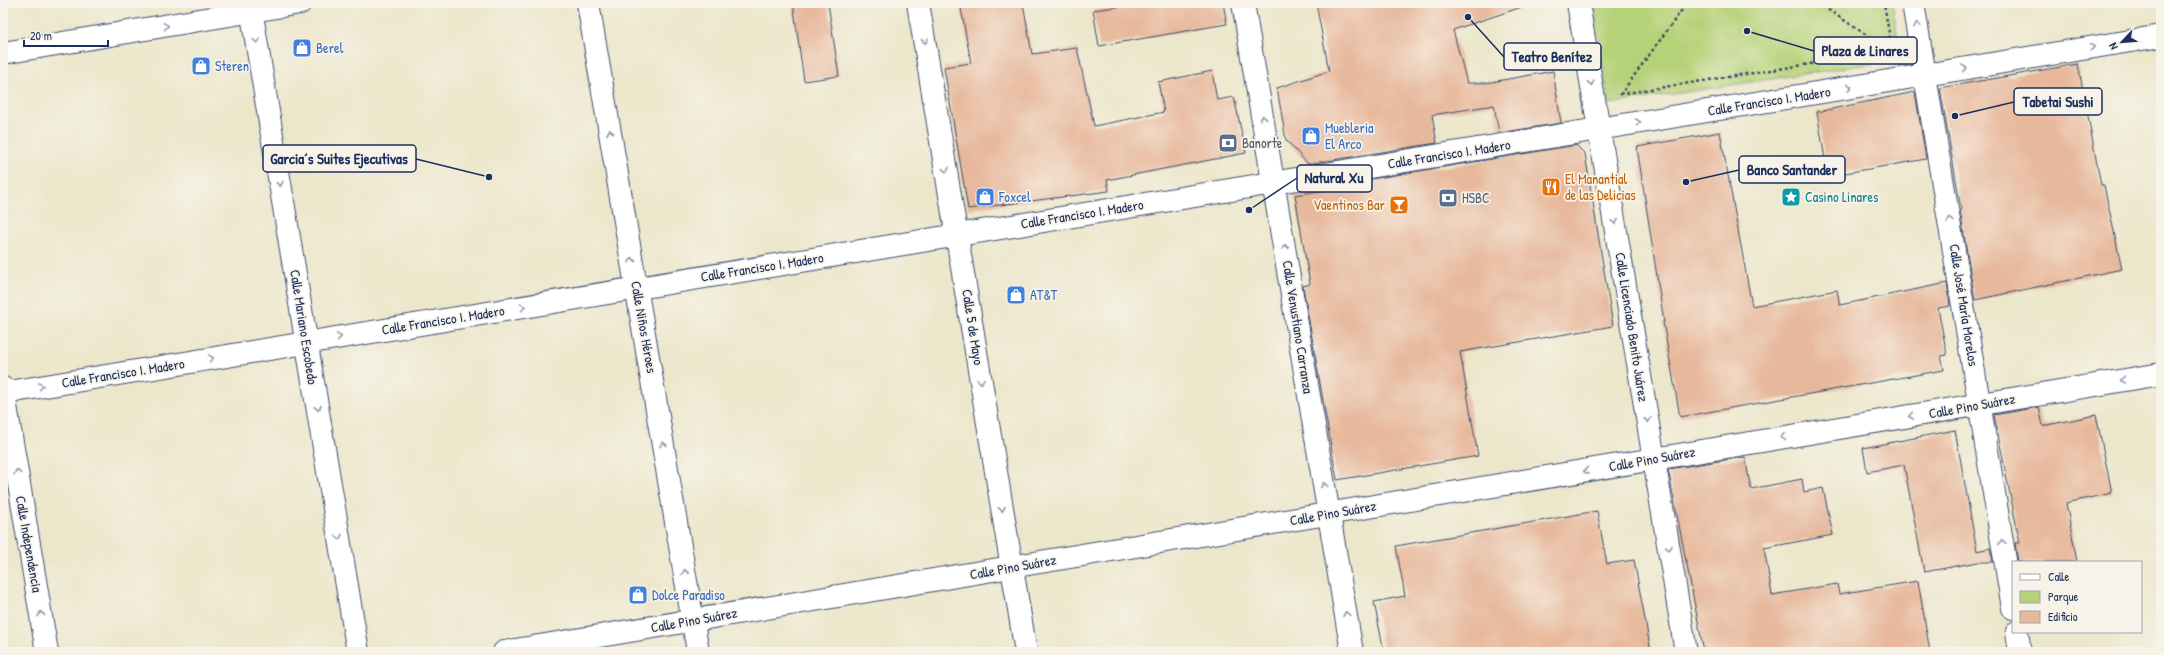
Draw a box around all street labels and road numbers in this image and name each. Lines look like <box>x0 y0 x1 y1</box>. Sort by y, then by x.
street label: Calle Francisco I. Madero <box>1706 81 1832 120</box>
street label: Calle Francisco I. Madero <box>1386 134 1512 173</box>
street label: Calle Francisco I. Madero <box>1019 194 1145 233</box>
street label: Calle José María Morelos <box>1945 242 1984 368</box>
street label: Calle Francisco I. Madero <box>699 247 825 286</box>
street label: Calle Licenciado Benito Juárez <box>1611 251 1654 403</box>
street label: Calle Venustiano Carranza <box>1279 259 1318 395</box>
street label: Calle Mariano Escobedo <box>286 268 323 386</box>
street label: Calle Niños Héroes <box>627 279 662 374</box>
street label: Calle 5 de Mayo <box>957 288 989 367</box>
street label: Calle Francisco I. Madero <box>380 300 506 339</box>
street label: Calle Francisco I. Madero <box>60 353 186 392</box>
street label: Calle Pino Suárez <box>1927 389 2017 422</box>
street label: Calle Pino Suárez <box>1607 442 1697 475</box>
street label: Calle Independencia <box>11 494 47 594</box>
street label: Calle Pino Suárez <box>1288 496 1378 529</box>
street label: Calle Pino Suárez <box>968 550 1058 583</box>
street label: Calle Pino Suárez <box>649 603 739 636</box>

